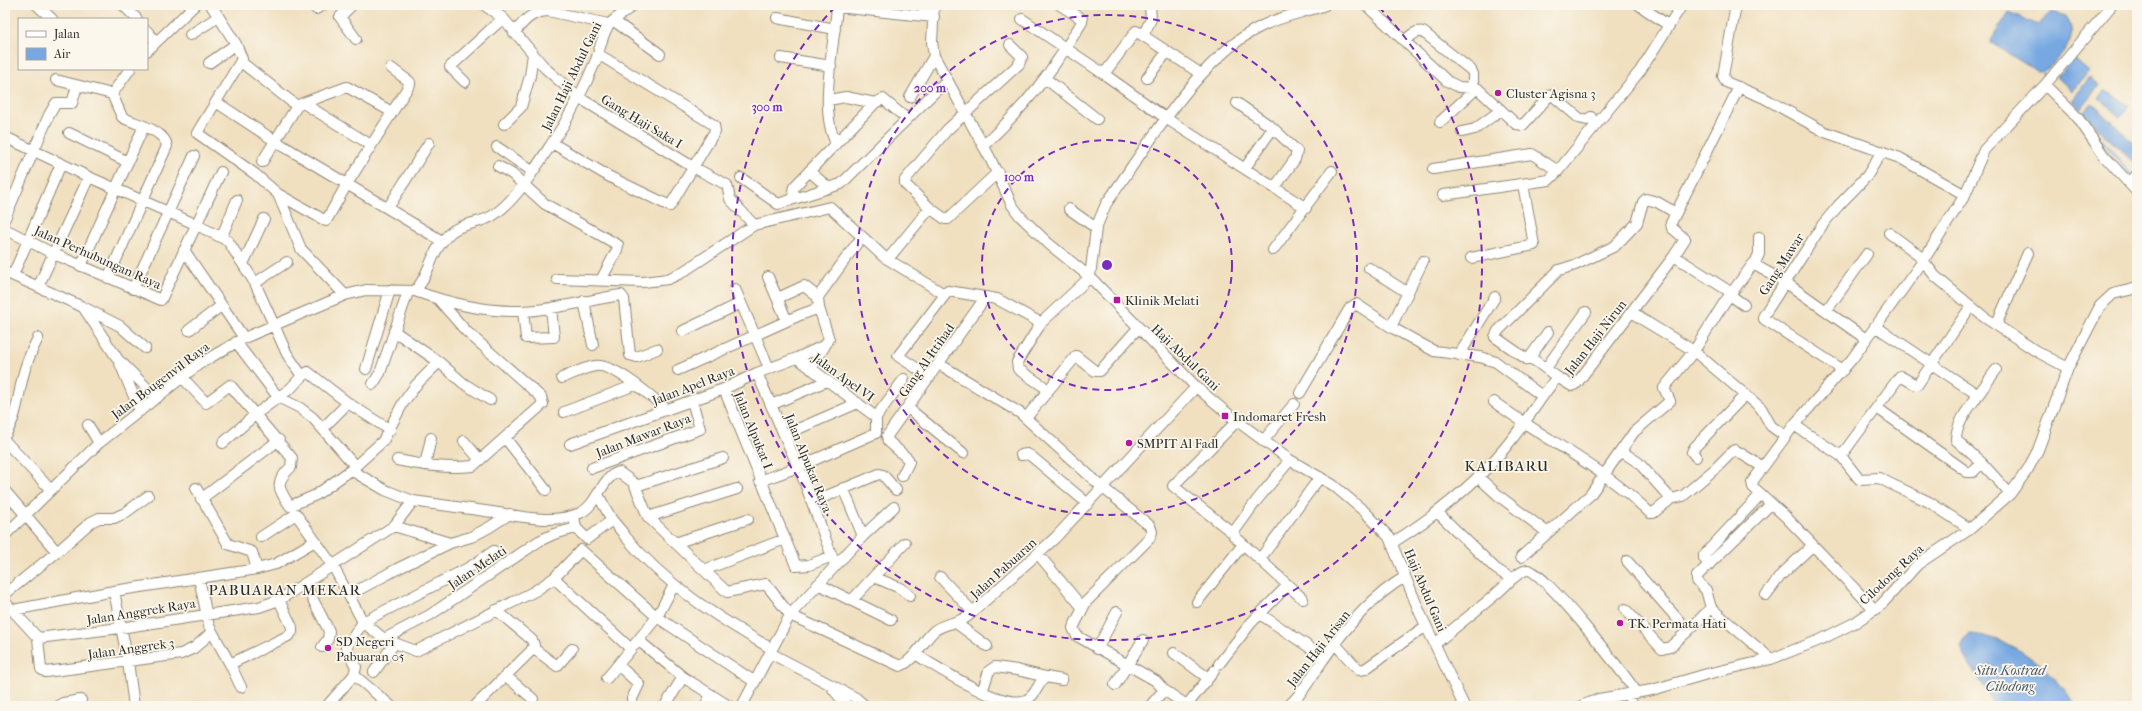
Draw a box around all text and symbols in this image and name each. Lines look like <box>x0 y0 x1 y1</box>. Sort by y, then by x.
legend <box>18 18 148 70</box>
street label: Jalan Haji Abdul Gani <box>538 19 604 134</box>
text: Jalan <box>53 27 80 41</box>
text: Air <box>53 47 71 61</box>
text: 200 m <box>914 81 947 95</box>
place label: Cluster Agisna 3 <box>1506 86 1596 101</box>
marker: Cluster Agisna 3 <box>1493 88 1503 98</box>
street label: Gang Haji Saka I <box>598 91 685 152</box>
text: 300 m <box>752 100 783 115</box>
text: 100 m <box>1004 170 1035 184</box>
street label: Jalan Perhubungan Raya <box>31 222 165 293</box>
street label: Gang Mawar <box>1756 230 1807 298</box>
centre of rings <box>1100 258 1114 272</box>
place label: Klinik Melati <box>1125 293 1199 308</box>
marker: Klinik Melati <box>1112 295 1122 305</box>
street label: Jalan Haji Nirun <box>1561 297 1630 379</box>
street label: Gang Al-Ittihad <box>896 320 958 400</box>
street label: Haji Abdul Gani <box>1148 321 1223 394</box>
street label: Jalan Bougenvil Raya <box>108 338 213 423</box>
street label: Jalan Apel VI <box>809 349 877 405</box>
street label: Jalan Apel Raya <box>649 363 737 408</box>
street label: Jalan Alpukat I <box>731 388 776 471</box>
place label: Indomaret Fresh <box>1233 409 1327 424</box>
street label: Jalan Mawar Raya <box>593 410 694 461</box>
street label: Jalan Alpukat Raya <box>781 411 836 516</box>
marker: Indomaret Fresh <box>1220 411 1230 421</box>
place label: SMPIT Al Fadl <box>1137 436 1219 451</box>
marker: SMPIT Al Fadl <box>1124 438 1134 448</box>
district label: KALIBARU <box>1465 457 1550 475</box>
street label: Jalan Pabuaran <box>967 535 1040 603</box>
street label: Cilodong Raya <box>1856 540 1927 608</box>
street label: Jalan Melati <box>445 542 509 593</box>
street label: Haji Abdul Gani <box>1401 546 1450 634</box>
district label: PABUARAN MEKAR <box>209 581 362 599</box>
street label: Jalan Anggrek Raya <box>85 595 198 628</box>
street label: Jalan Haji Arisan <box>1283 607 1353 690</box>
place label: TK. Permata Hati <box>1628 616 1727 631</box>
marker: TK. Permata Hati <box>1615 618 1625 628</box>
place label: SD Negeri Pabuaran 05 <box>336 634 405 664</box>
street label: Jalan Anggrek 3 <box>86 635 175 662</box>
marker: SD Negeri Pabuaran 05 <box>323 643 333 653</box>
water label: Situ Kostrad Cilodong <box>1974 662 2047 695</box>

